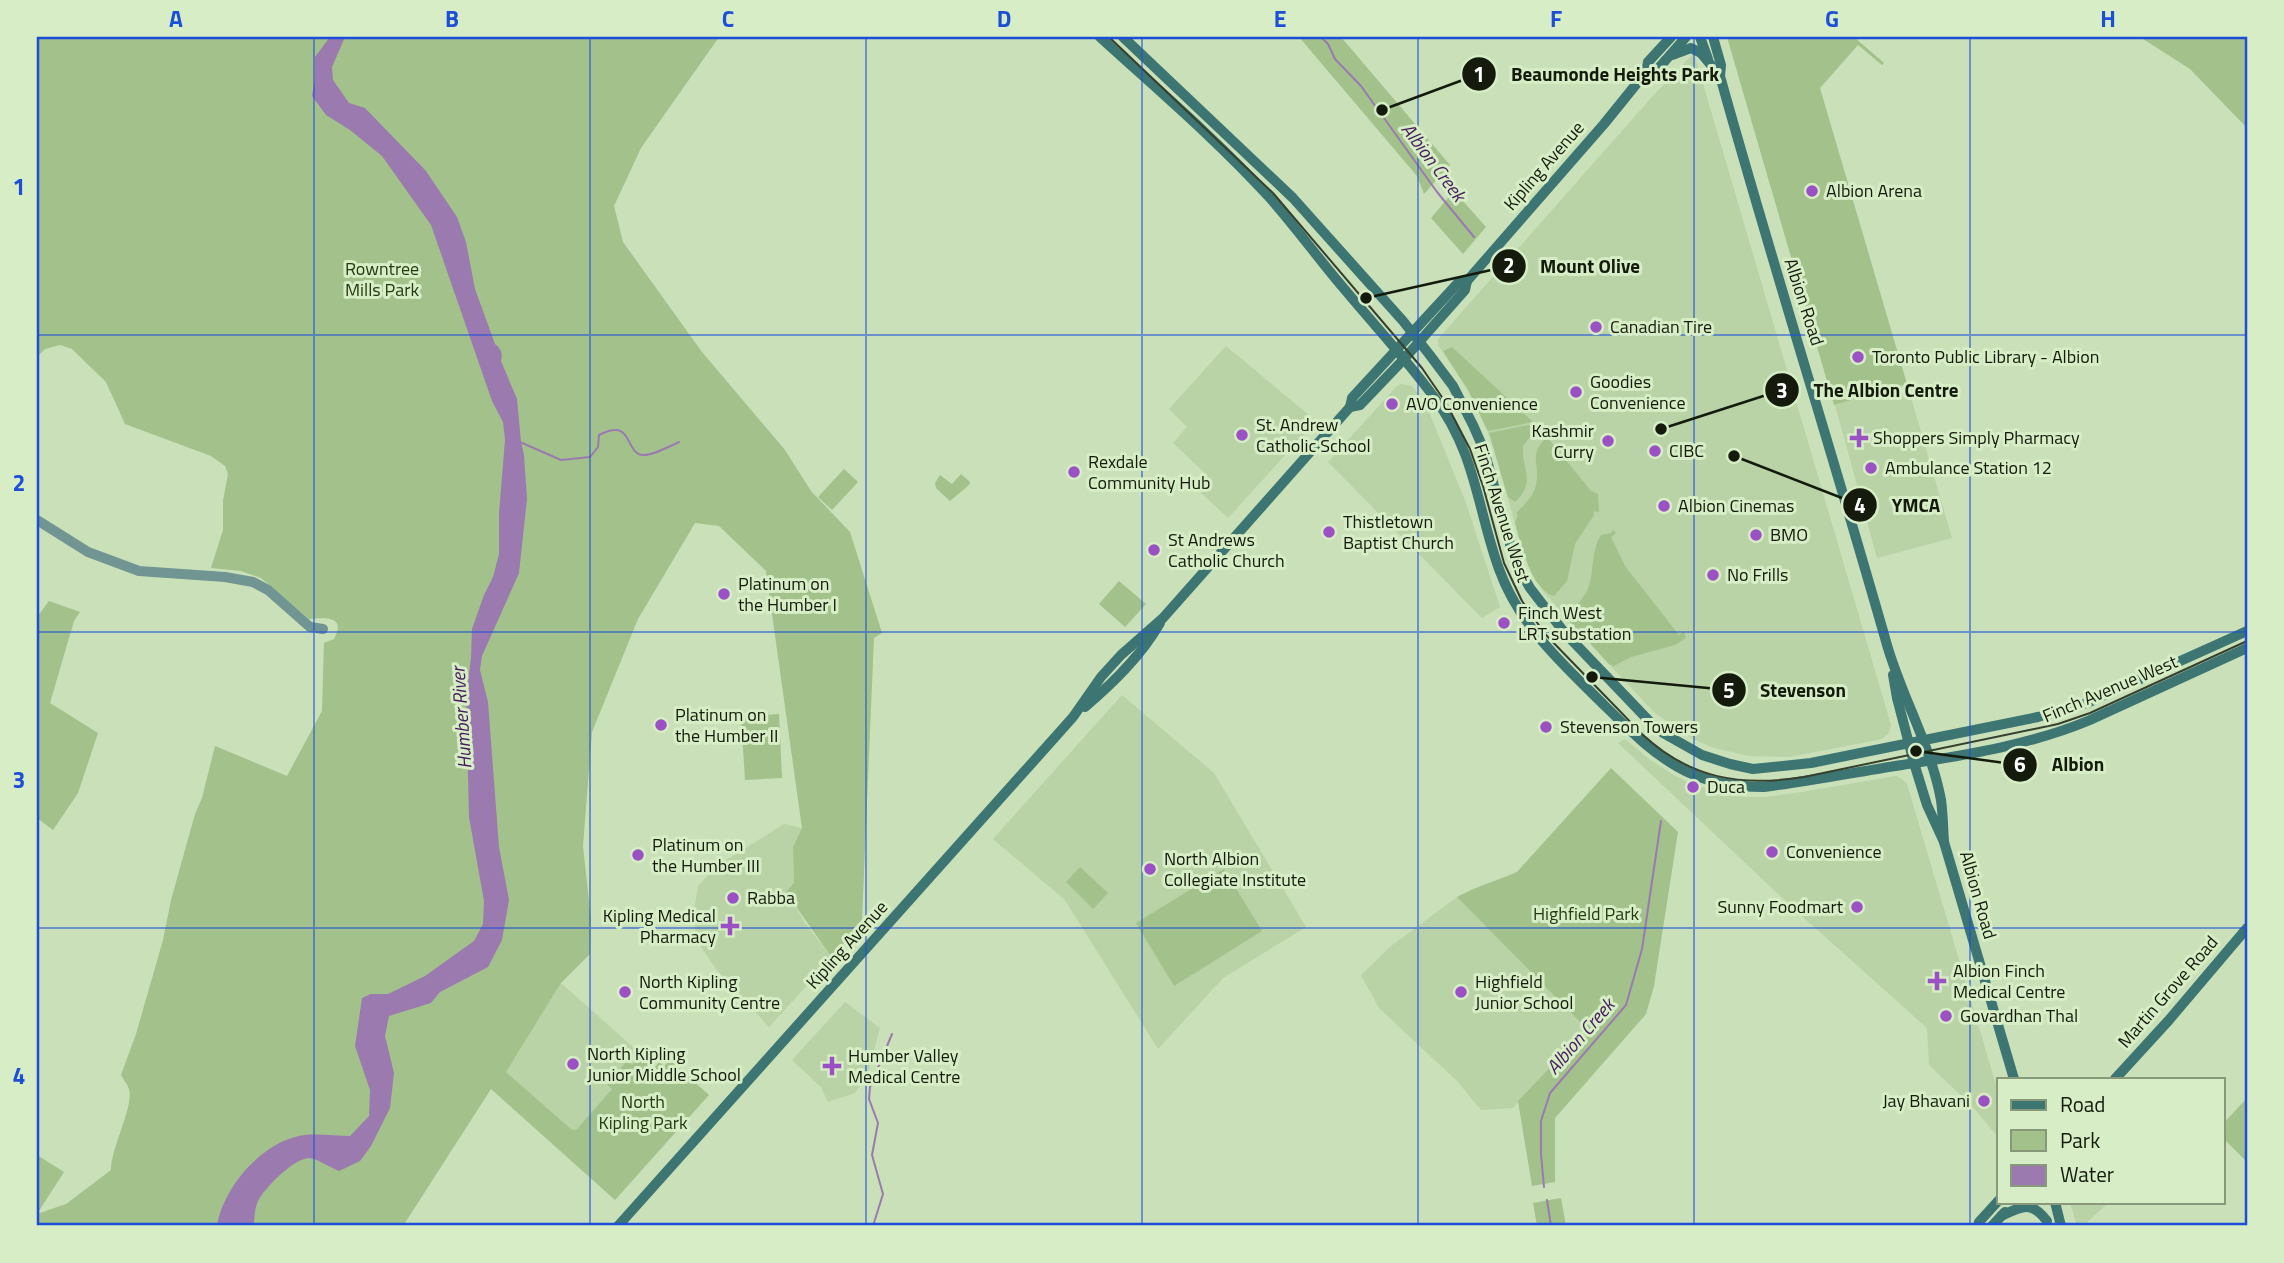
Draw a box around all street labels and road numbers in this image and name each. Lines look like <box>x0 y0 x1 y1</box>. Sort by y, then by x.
street label: Kipling Avenue <box>1497 115 1590 216</box>
street label: Albion Road <box>1778 255 1831 349</box>
street label: Finch Avenue West <box>1467 440 1538 586</box>
street label: Finch Avenue West <box>2038 648 2182 729</box>
street label: Albion Road <box>1953 848 2004 942</box>
street label: Kipling Avenue <box>799 894 894 995</box>
street label: Martin Grove Road <box>2111 930 2224 1054</box>

